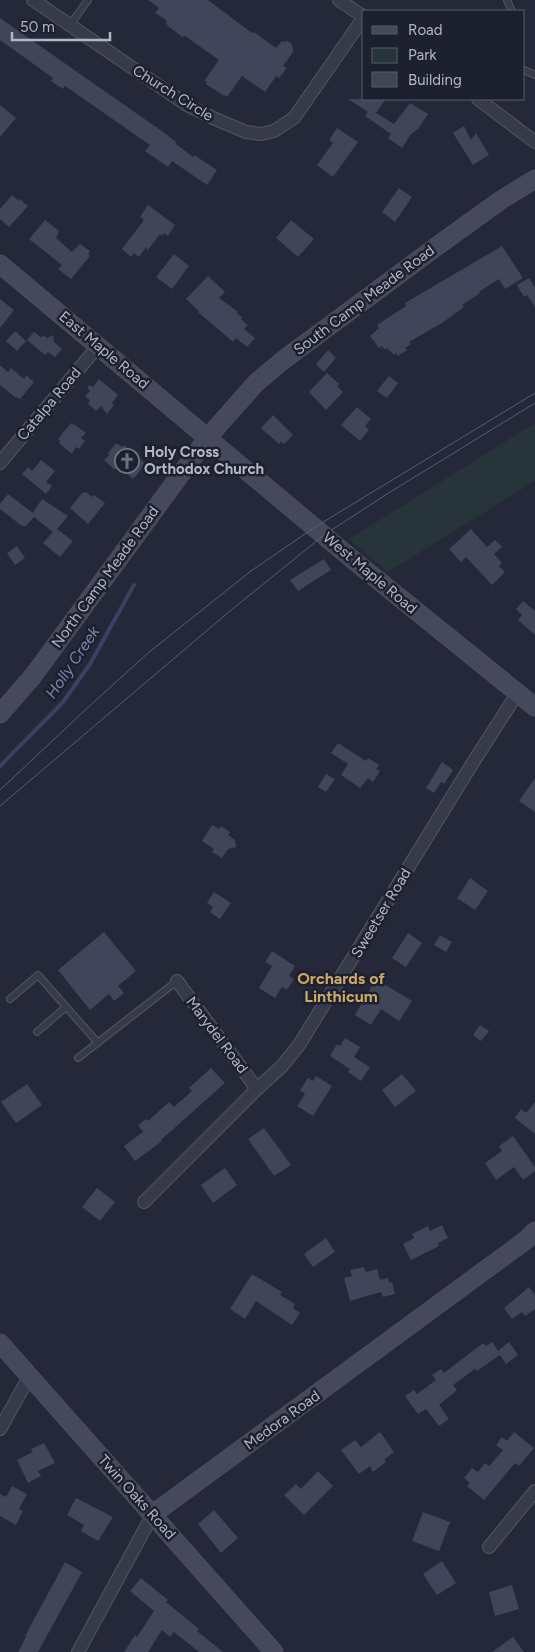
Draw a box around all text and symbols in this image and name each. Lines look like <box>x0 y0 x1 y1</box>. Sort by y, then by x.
scale bar <box>12 10 110 42</box>
legend <box>362 10 525 100</box>
text: 50 m <box>20 18 55 36</box>
text: Road <box>408 21 443 39</box>
text: Park <box>408 46 437 64</box>
street label: Church Circle <box>129 61 217 125</box>
text: Building <box>408 71 462 89</box>
street label: South Camp Meade Road <box>290 241 438 359</box>
street label: East Maple Road <box>55 307 153 393</box>
street label: Catalpa Road <box>13 364 85 444</box>
place label: Holy Cross Orthodox Church <box>144 443 264 478</box>
church icon: Holy Cross Orthodox Church <box>114 448 140 474</box>
street label: North Camp Meade Road <box>48 503 162 651</box>
street label: West Maple Road <box>319 528 421 618</box>
water label: Holly Creek <box>41 622 104 702</box>
street label: Sweetser Road <box>347 865 415 961</box>
district label: Orchards of Linthicum <box>297 969 385 1006</box>
street label: Marydel Road <box>182 993 252 1077</box>
street label: Medora Road <box>241 1386 323 1454</box>
street label: Twin Oaks Road <box>94 1451 180 1543</box>

